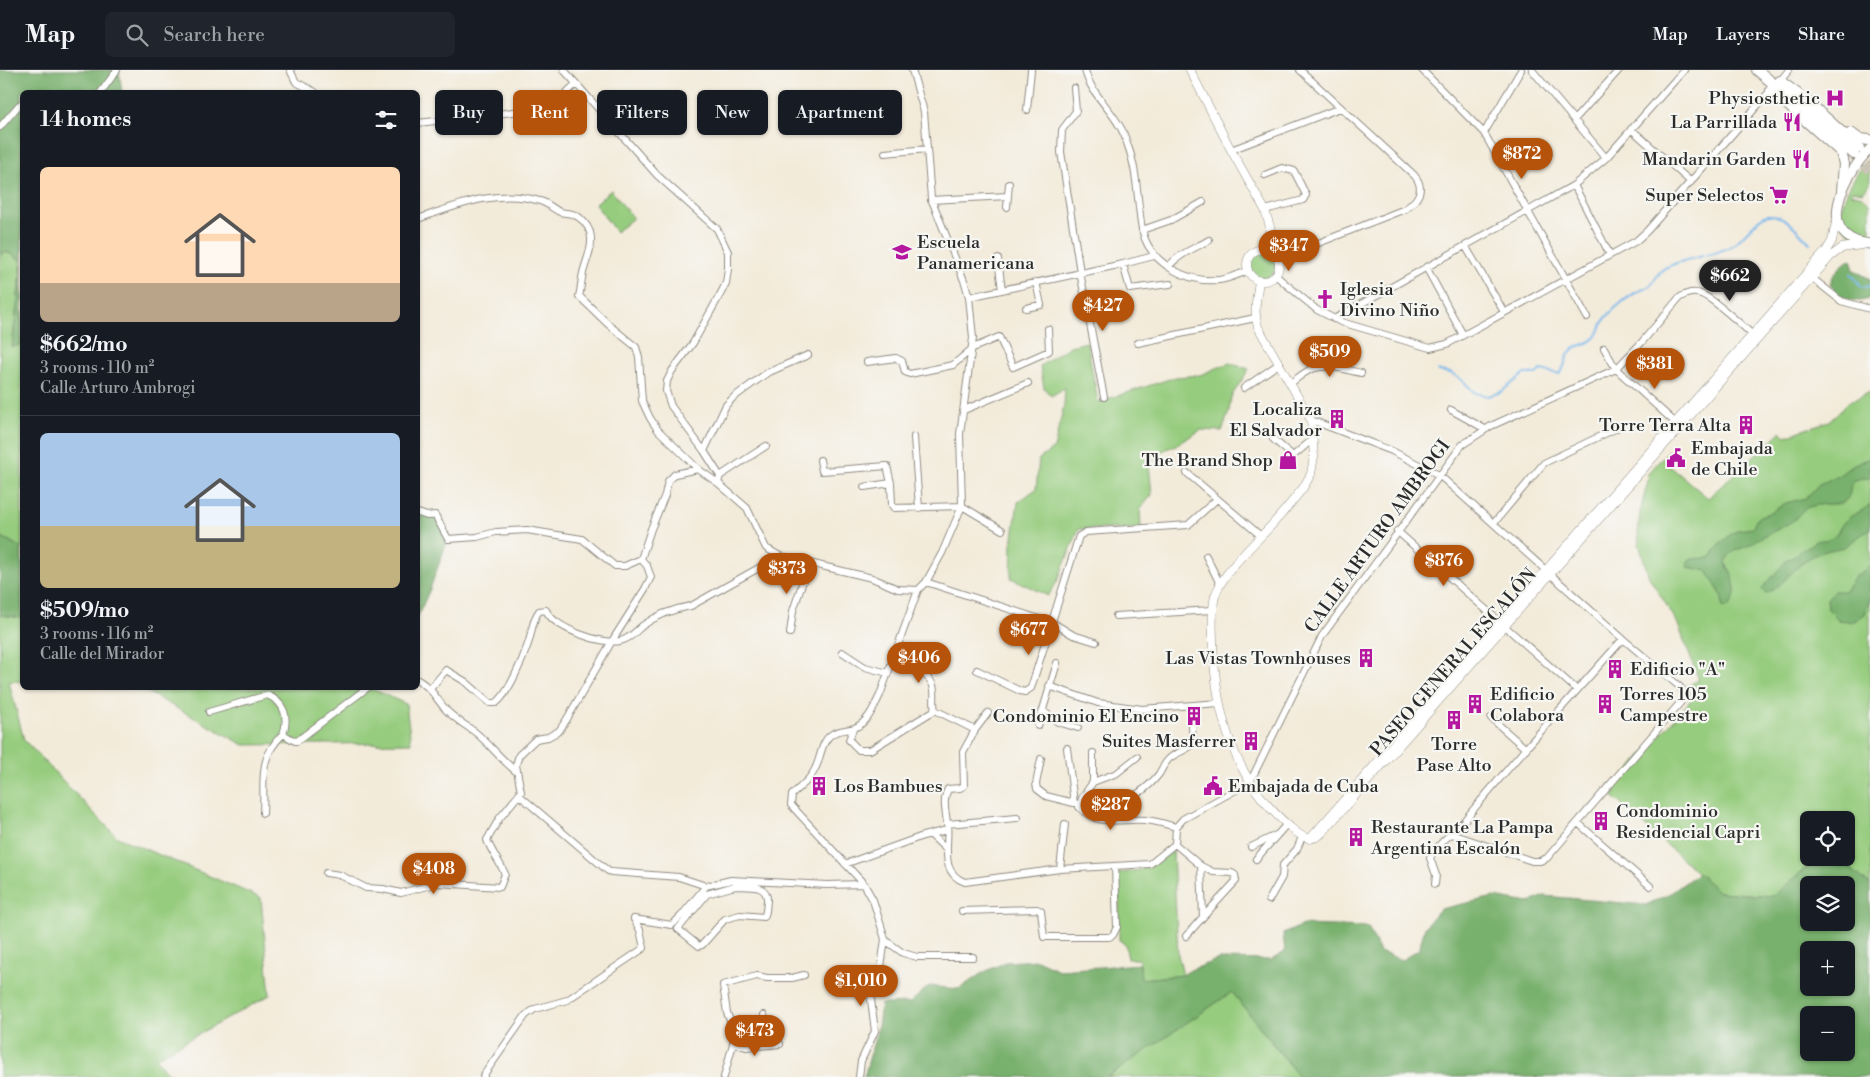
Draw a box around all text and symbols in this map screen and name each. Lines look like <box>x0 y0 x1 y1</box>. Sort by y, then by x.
search box <box>105 12 455 57</box>
text: Map <box>25 20 75 50</box>
icon: search <box>123 21 151 49</box>
text: Search here <box>163 23 265 47</box>
text: Map <box>1653 23 1688 46</box>
text: Layers <box>1716 23 1770 46</box>
text: Share <box>1798 23 1845 46</box>
place label: Physiosthetic <box>1709 87 1820 110</box>
hospital icon: Physiosthetic <box>1824 87 1846 109</box>
chip: Buy <box>435 90 503 135</box>
chip: Rent <box>513 90 587 135</box>
chip: Filters <box>597 90 687 135</box>
chip: New <box>697 90 768 135</box>
chip: Apartment <box>778 90 902 135</box>
icon: filters <box>372 106 400 134</box>
text: 14 homes <box>40 107 131 133</box>
place label: La Parrillada <box>1670 111 1778 134</box>
restaurant icon: La Parrillada <box>1781 111 1803 133</box>
pin: $872 <box>1492 138 1552 180</box>
text: $872 <box>1503 144 1541 164</box>
place label: Mandarin Garden <box>1642 148 1786 171</box>
restaurant icon: Mandarin Garden <box>1790 148 1812 170</box>
place label: Super Selectos <box>1645 184 1764 207</box>
supermarket icon: Super Selectos <box>1768 184 1790 206</box>
icon: home <box>175 200 265 290</box>
pin: $347 <box>1259 230 1319 272</box>
place label: Escuela Panamericana <box>917 231 1035 275</box>
text: $347 <box>1270 236 1308 256</box>
school or university icon: Escuela Panamericana <box>891 241 913 263</box>
pin: $662 <box>1700 260 1760 302</box>
text: $662 <box>1710 266 1750 286</box>
place label: Iglesia Divino Niño <box>1340 278 1440 322</box>
church icon: Iglesia Divino Niño <box>1314 288 1336 310</box>
pin: $427 <box>1073 290 1133 332</box>
text: $427 <box>1083 296 1123 316</box>
text: $662/mo <box>40 332 128 358</box>
pin: $509 <box>1300 336 1360 378</box>
text: $509 <box>1309 342 1351 362</box>
pin: $381 <box>1625 348 1685 390</box>
text: $381 <box>1637 354 1673 374</box>
text: 3 rooms · 110 m² <box>40 358 154 378</box>
text: Calle Arturo Ambrogi <box>40 378 195 398</box>
place label: Localiza El Salvador <box>1229 398 1323 442</box>
building icon: Localiza El Salvador <box>1326 408 1348 430</box>
place label: Torre Terra Alta <box>1599 414 1732 437</box>
building icon: Torre Terra Alta <box>1735 414 1757 436</box>
street label: CALLE ARTURO AMBROGI <box>1300 435 1455 637</box>
place label: Embajada de Chile <box>1691 437 1774 481</box>
public building icon: Embajada de Chile <box>1665 447 1687 469</box>
place label: The Brand Shop <box>1141 449 1273 472</box>
shop icon: The Brand Shop <box>1277 449 1299 471</box>
icon: home <box>175 465 265 555</box>
pin: $876 <box>1414 544 1474 587</box>
text: $876 <box>1425 551 1463 571</box>
pin: $373 <box>757 552 817 595</box>
text: $373 <box>768 559 806 579</box>
street label: PASEO GENERAL ESCALÓN <box>1365 563 1542 761</box>
text: $509/mo <box>40 598 129 624</box>
pin: $677 <box>999 614 1059 656</box>
text: $677 <box>1010 620 1048 640</box>
text: 3 rooms · 116 m² <box>40 624 153 644</box>
pin: $406 <box>889 642 949 684</box>
text: Calle del Mirador <box>40 644 165 664</box>
place label: Las Vistas Townhouses <box>1165 647 1351 670</box>
building icon: Las Vistas Townhouses <box>1355 647 1377 669</box>
text: $406 <box>898 648 940 668</box>
building icon: Edificio "A" <box>1604 658 1626 680</box>
place label: Edificio "A" <box>1630 658 1725 681</box>
place label: Edificio Colabora <box>1490 683 1565 727</box>
place label: Torres 105 Campestre <box>1620 683 1708 727</box>
building icon: Edificio Colabora <box>1464 693 1486 715</box>
building icon: Torres 105 Campestre <box>1594 693 1616 715</box>
place label: Condominio El Encino <box>993 705 1179 728</box>
building icon: Condominio El Encino <box>1183 705 1205 727</box>
building icon: Torre Pase Alto <box>1443 709 1465 731</box>
place label: Suites Masferrer <box>1102 730 1236 753</box>
building icon: Suites Masferrer <box>1240 730 1262 752</box>
place label: Torre Pase Alto <box>1416 733 1492 777</box>
building icon: Los Bambues <box>808 775 830 797</box>
place label: Los Bambues <box>834 775 943 798</box>
public building icon: Embajada de Cuba <box>1202 775 1224 797</box>
place label: Embajada de Cuba <box>1228 775 1379 798</box>
pin: $287 <box>1081 788 1141 831</box>
text: $287 <box>1092 795 1130 815</box>
place label: Condominio Residencial Capri <box>1616 800 1760 844</box>
building icon: Condominio Residencial Capri <box>1590 810 1612 832</box>
map controls <box>1800 811 1855 1061</box>
button: locate <box>1800 811 1855 866</box>
place label: Restaurante La Pampa Argentina Escalón <box>1370 816 1554 860</box>
building icon: Restaurante La Pampa Argentina Escalón <box>1345 826 1367 848</box>
pin: $408 <box>404 852 464 895</box>
text: $408 <box>413 859 455 879</box>
button: layers <box>1800 876 1855 931</box>
button: + <box>1800 941 1855 996</box>
pin: $1,010 <box>820 964 902 1007</box>
text: $1,010 <box>835 971 887 991</box>
button: − <box>1800 1006 1855 1061</box>
pin: $473 <box>725 1014 785 1057</box>
text: $473 <box>736 1021 774 1041</box>

